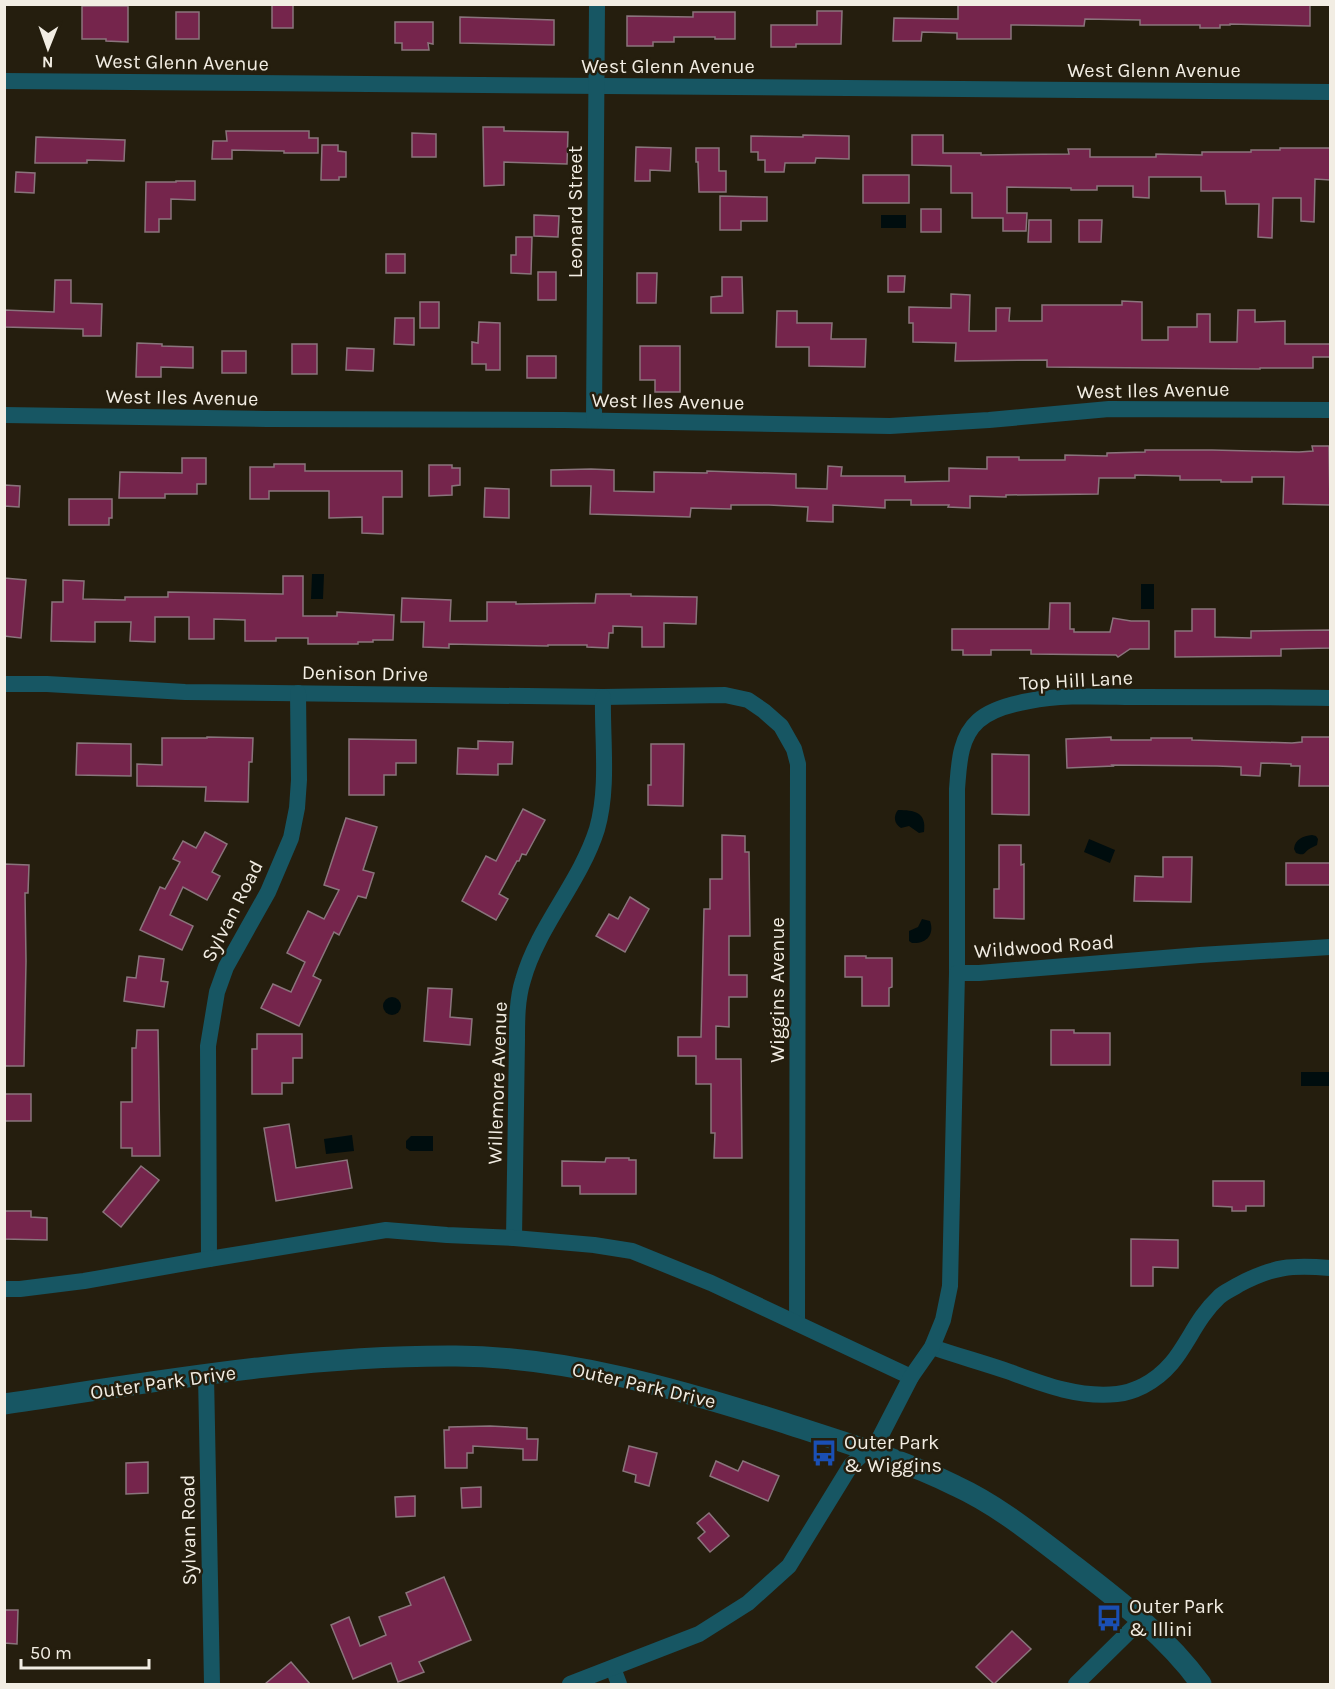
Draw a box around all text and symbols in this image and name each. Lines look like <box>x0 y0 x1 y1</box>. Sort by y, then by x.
north arrow <box>18 18 78 78</box>
street label: West Glenn Avenue <box>95 49 269 76</box>
text: N <box>42 53 54 72</box>
street label: West Glenn Avenue <box>581 55 755 78</box>
street label: West Glenn Avenue <box>1067 59 1241 82</box>
street label: Leonard Street <box>564 145 587 278</box>
street label: West Iles Avenue <box>1076 378 1230 403</box>
street label: West Iles Avenue <box>105 385 259 410</box>
street label: West Iles Avenue <box>591 389 745 414</box>
street label: Denison Drive <box>302 661 428 686</box>
street label: Top Hill Lane <box>1019 666 1133 695</box>
street label: Sylvan Road <box>197 857 268 966</box>
street label: Wiggins Avenue <box>766 917 789 1063</box>
street label: Wildwood Road <box>973 930 1115 963</box>
street label: Willemore Avenue <box>483 1001 512 1165</box>
street label: Outer Park Drive <box>570 1358 718 1413</box>
street label: Outer Park Drive <box>89 1361 237 1404</box>
place label: Outer Park & Wiggins <box>844 1431 942 1477</box>
bus stop icon: Outer Park & Wiggins <box>809 1438 839 1468</box>
street label: Sylvan Road <box>176 1474 201 1586</box>
place label: Outer Park & Illini <box>1129 1595 1224 1641</box>
bus stop icon: Outer Park & Illini <box>1094 1603 1124 1633</box>
scale bar <box>21 1632 148 1670</box>
text: 50 m <box>30 1642 72 1664</box>

